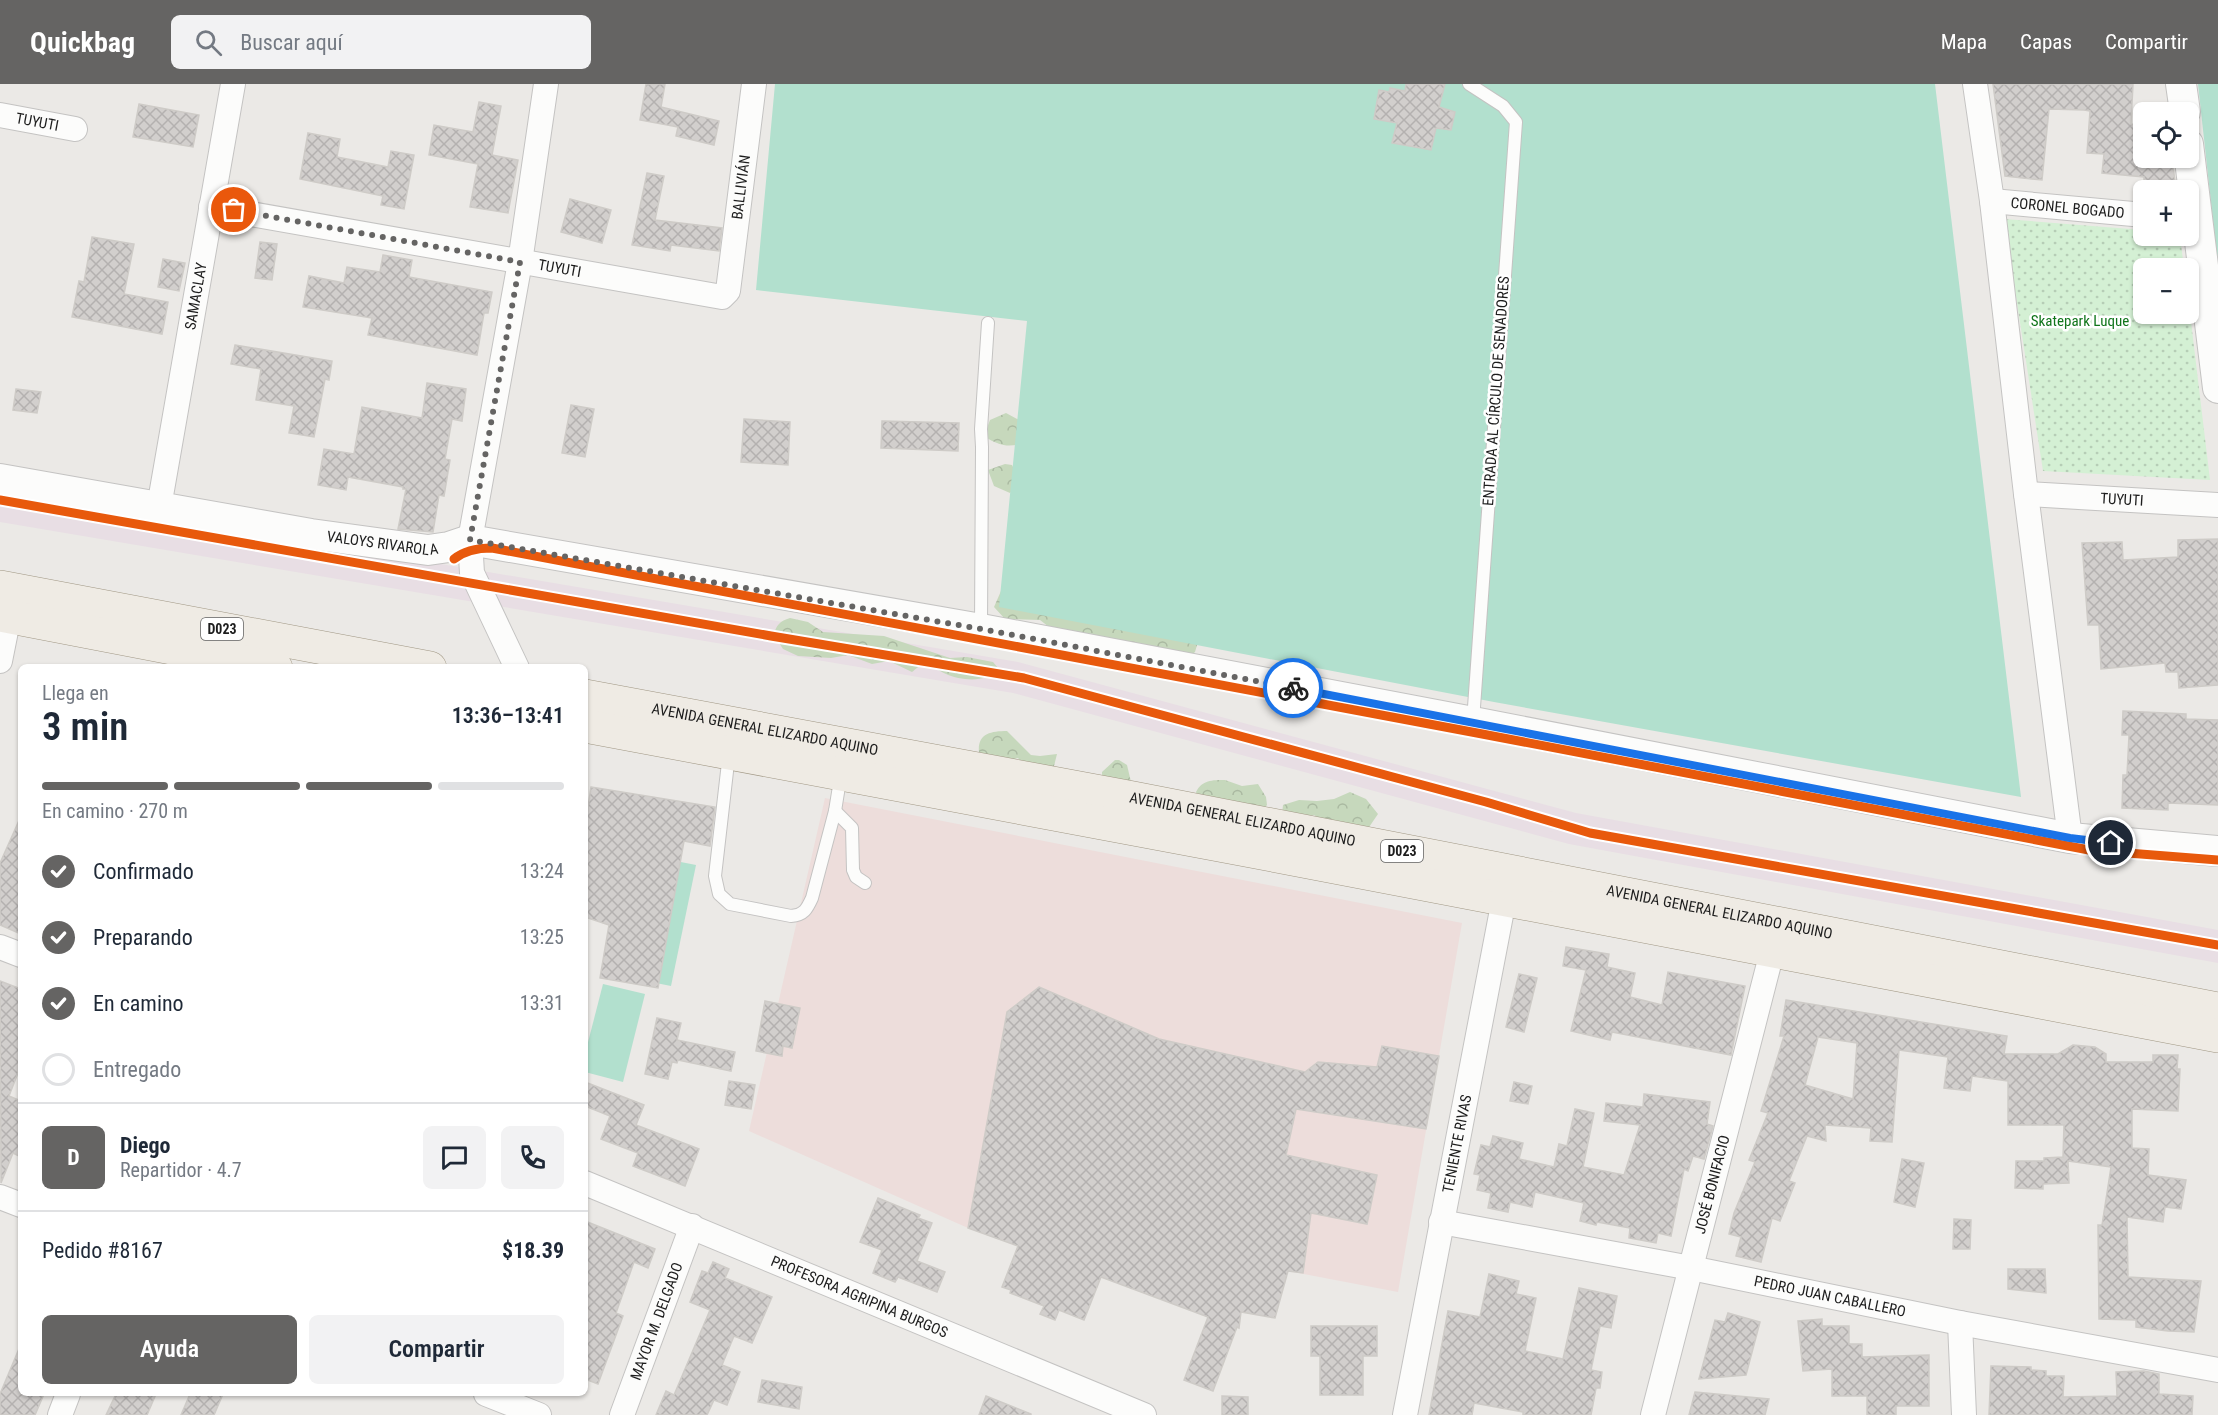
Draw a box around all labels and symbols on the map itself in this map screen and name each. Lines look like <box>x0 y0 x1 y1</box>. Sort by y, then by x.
street label: TUYUTI <box>14 109 60 135</box>
street label: BALLIVIÁN <box>728 154 754 221</box>
pin <box>208 184 259 235</box>
street label: CORONEL BOGADO <box>2010 194 2125 222</box>
street label: TUYUTI <box>537 256 583 281</box>
street label: SAMACLAY <box>181 261 211 331</box>
street label: ENTRADA AL CÍRCULO DE SENADORES <box>1479 275 1513 507</box>
park label: Skatepark Luque <box>2031 312 2129 330</box>
street label: TUYUTI <box>2100 489 2144 510</box>
street label: VALOYS RIVAROLA <box>326 527 440 559</box>
road number: D023 <box>201 618 243 640</box>
courier <box>1263 658 1323 718</box>
street label: AVENIDA GENERAL ELIZARDO AQUINO <box>650 700 880 759</box>
street label: AVENIDA GENERAL ELIZARDO AQUINO <box>1128 789 1357 850</box>
pin <box>2085 817 2136 868</box>
road number: D023 <box>1381 840 1423 862</box>
street label: AVENIDA GENERAL ELIZARDO AQUINO <box>1605 881 1834 943</box>
street label: TENIENTE RIVAS <box>1439 1093 1475 1195</box>
street label: JOSÉ BONIFACIO <box>1691 1133 1734 1236</box>
street label: PROFESORA AGRIPINA BURGOS <box>768 1252 951 1342</box>
street label: MAYOR M. DELGADO <box>627 1260 687 1383</box>
street label: PEDRO JUAN CABALLERO <box>1752 1272 1907 1321</box>

